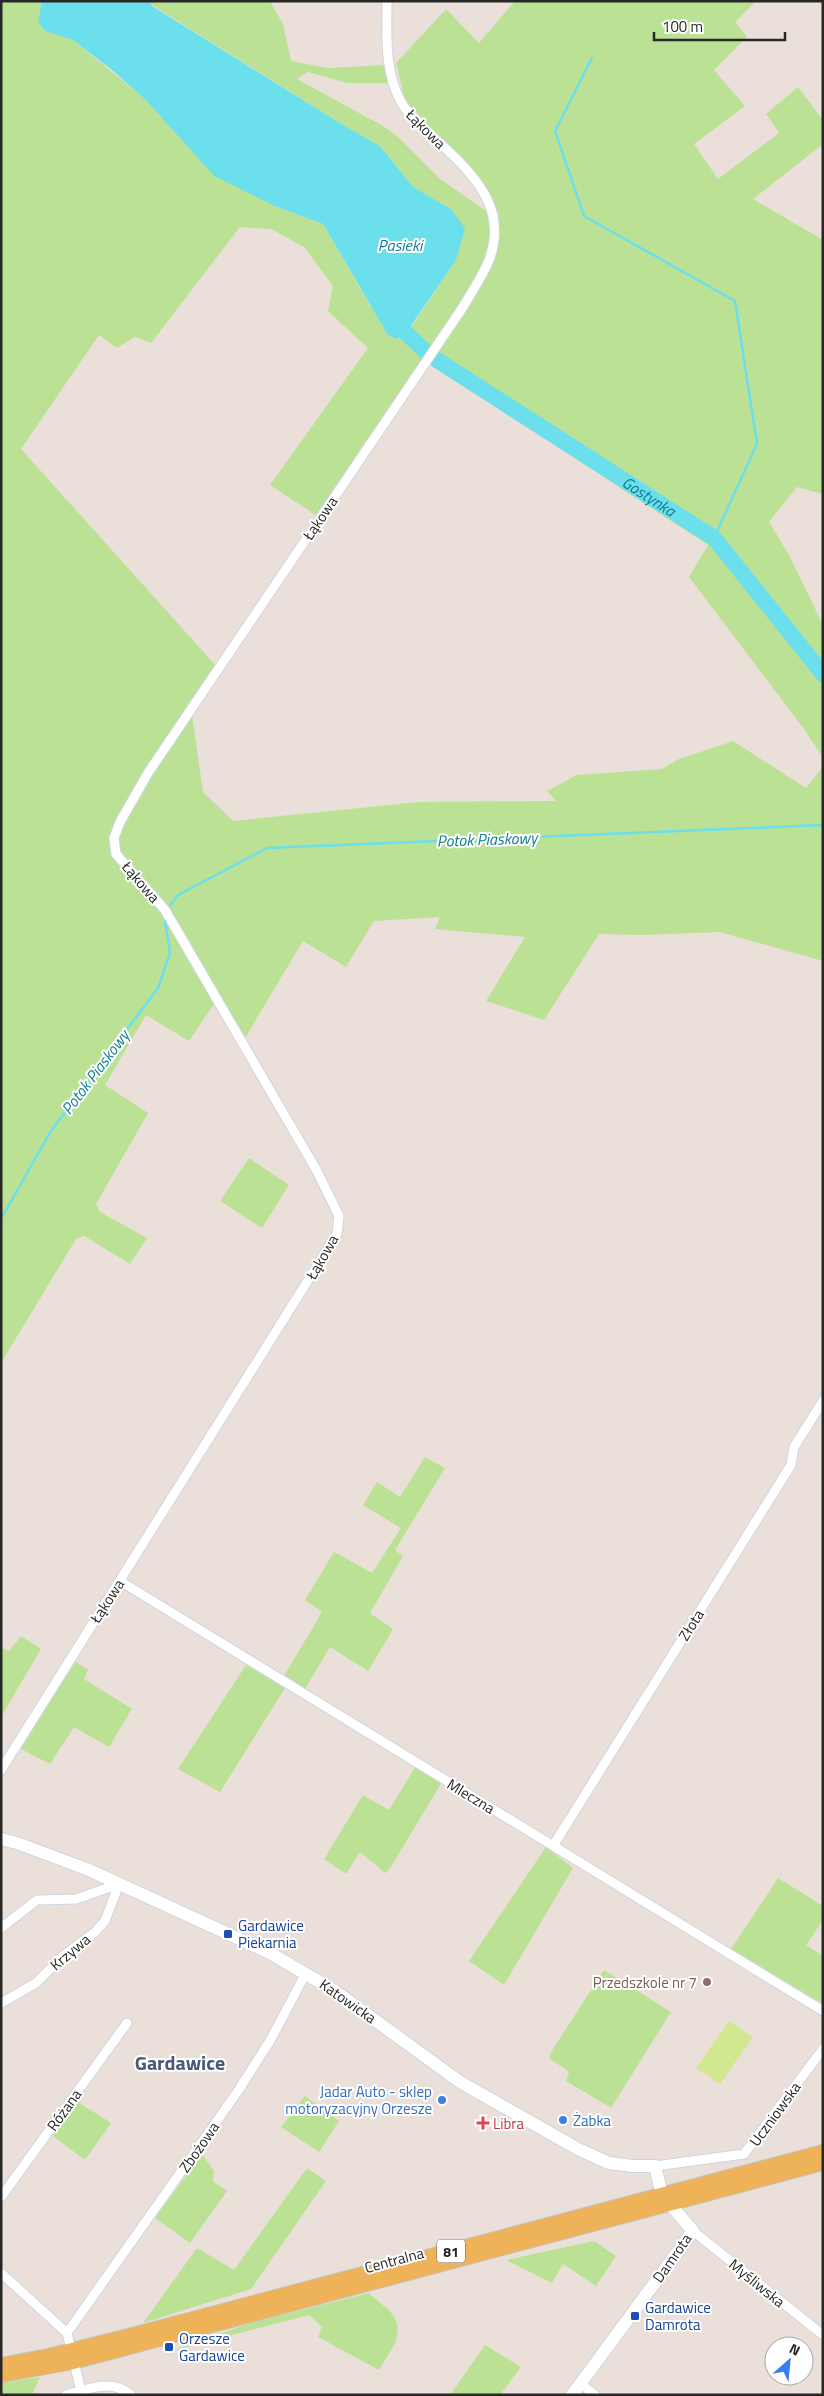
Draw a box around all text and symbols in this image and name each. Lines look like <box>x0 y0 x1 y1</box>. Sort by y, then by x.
scale bar <box>654 10 785 42</box>
text: 100 m <box>662 15 703 38</box>
street label: Łąkowa <box>400 103 452 155</box>
water label: Pasieki <box>378 233 424 257</box>
water label: Gostynka <box>618 470 681 523</box>
street label: Łąkowa <box>296 491 343 545</box>
water label: Potok Piaskowy <box>436 825 539 853</box>
street label: Łąkowa <box>116 855 166 908</box>
water label: Potok Piaskowy <box>55 1023 136 1119</box>
street label: Łąkowa <box>299 1230 344 1285</box>
street label: Łąkowa <box>84 1574 130 1628</box>
street label: Złota <box>672 1604 710 1645</box>
street label: Mleczna <box>443 1773 500 1820</box>
place label: Gardawice Piekarnia <box>238 1914 304 1954</box>
street label: Krzywa <box>45 1928 96 1976</box>
marker: Gardawice Piekarnia <box>222 1928 234 1940</box>
place label: Przedszkole nr 7 <box>593 1971 697 1994</box>
street label: Katowicka <box>315 1973 382 2029</box>
marker: Przedszkole nr 7 <box>701 1976 713 1988</box>
district label: Gardawice <box>135 2047 225 2078</box>
street label: Uczniowska <box>744 2076 807 2151</box>
place label: Jadar Auto - sklep motoryzacyjny Orzesze <box>285 2080 432 2120</box>
street label: Różana <box>41 2084 87 2136</box>
marker: Jadar Auto - sklep motoryzacyjny Orzesze <box>436 2094 448 2106</box>
place label: Żabka <box>573 2109 612 2132</box>
place label: Libra <box>493 2112 525 2135</box>
marker: Żabka <box>557 2114 569 2126</box>
street label: Zbożowa <box>173 2117 225 2177</box>
marker: Libra <box>477 2117 489 2129</box>
street label: Damrota <box>647 2228 698 2287</box>
road number: 81 <box>437 2240 465 2262</box>
street label: Centralna <box>362 2241 427 2279</box>
street label: Myśliwska <box>724 2253 790 2313</box>
place label: Gardawice Damrota <box>645 2296 711 2336</box>
marker: Gardawice Damrota <box>629 2310 641 2322</box>
place label: Orzesze Gardawice <box>179 2327 245 2367</box>
north arrow <box>764 2336 814 2386</box>
text: N <box>786 2337 804 2361</box>
marker: Orzesze Gardawice <box>163 2341 175 2353</box>

